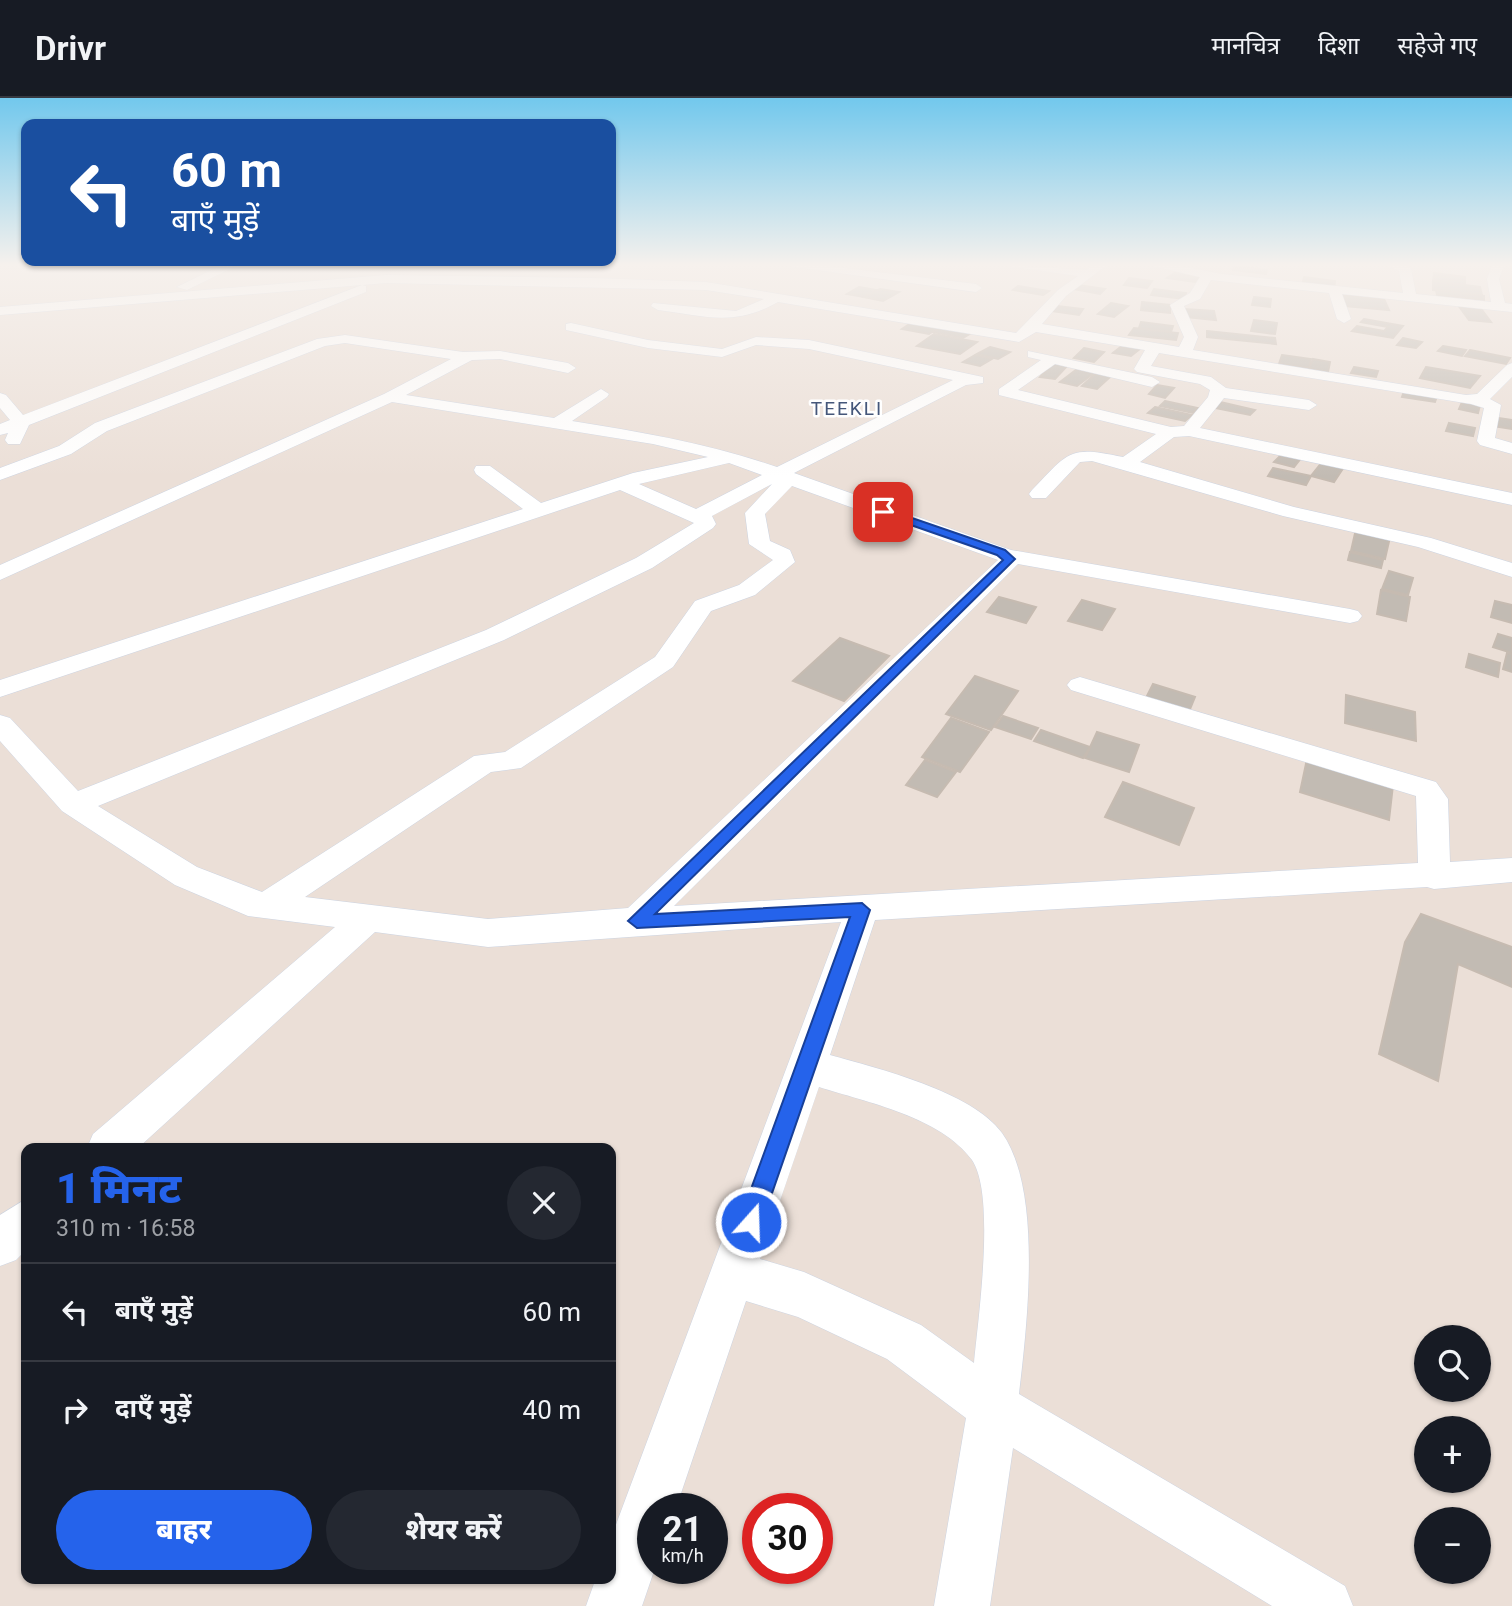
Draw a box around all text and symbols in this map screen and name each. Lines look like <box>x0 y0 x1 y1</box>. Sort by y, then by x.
text: Drivr <box>35 29 106 68</box>
text: मानचित्र <box>1211 32 1280 60</box>
text: दिशा <box>1318 32 1359 60</box>
text: सहेजे गए <box>1397 32 1477 60</box>
text: 60 m <box>171 142 282 199</box>
icon: left <box>56 147 147 238</box>
text: बाएँ मुड़ें <box>171 201 259 239</box>
district label: TEEKLI <box>811 397 883 420</box>
pin <box>853 482 913 542</box>
icon: arrive <box>864 493 902 531</box>
text: 1 मिनट <box>56 1164 181 1213</box>
button: close <box>507 1166 581 1240</box>
position arrow <box>714 1185 788 1259</box>
text: 310 m · 16:58 <box>56 1215 195 1242</box>
icon: left <box>56 1293 94 1331</box>
text: बाएँ मुड़ें <box>115 1295 193 1325</box>
text: 60 m <box>523 1297 581 1327</box>
map controls <box>1414 1325 1491 1584</box>
button: search <box>1414 1325 1491 1402</box>
icon: right <box>56 1391 94 1429</box>
text: दाएँ मुड़ें <box>115 1393 191 1423</box>
text: 40 m <box>523 1395 581 1425</box>
button: + <box>1414 1416 1491 1493</box>
button: बाहर <box>56 1490 312 1570</box>
button: शेयर करें <box>326 1490 581 1570</box>
speed limit sign: 30 <box>742 1493 833 1584</box>
button: − <box>1414 1507 1491 1584</box>
text: 21 <box>662 1509 703 1550</box>
text: km/h <box>661 1545 704 1566</box>

